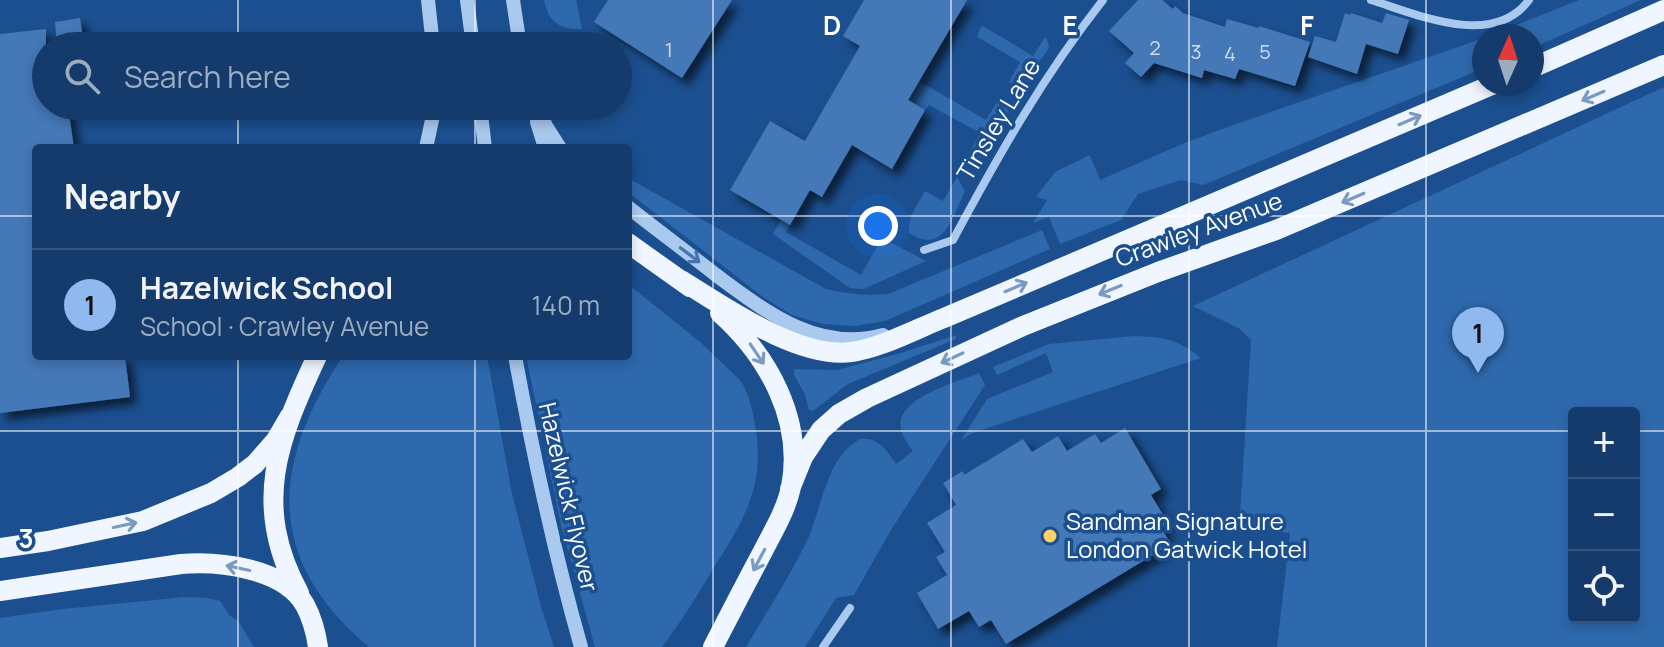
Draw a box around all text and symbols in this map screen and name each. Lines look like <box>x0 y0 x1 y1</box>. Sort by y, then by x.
text: D <box>823 7 841 43</box>
text: E <box>1062 7 1078 43</box>
text: F <box>1300 7 1314 43</box>
north arrow <box>1472 24 1544 96</box>
search box <box>32 32 632 120</box>
house number: 2 <box>1149 34 1161 61</box>
house number: 1 <box>665 36 673 63</box>
house number: 3 <box>1190 38 1202 65</box>
house number: 5 <box>1259 38 1271 65</box>
house number: 4 <box>1224 40 1236 67</box>
street label: Tinsley Lane <box>948 52 1047 187</box>
icon: search <box>60 54 104 98</box>
text: Search here <box>124 56 291 97</box>
one-way arrow <box>1581 90 1606 105</box>
one-way arrow <box>1397 111 1422 126</box>
text: Nearby <box>64 173 180 219</box>
street label: Crawley Avenue <box>1110 183 1287 274</box>
one-way arrow <box>1341 191 1366 206</box>
your location <box>858 206 898 246</box>
one-way arrow <box>679 246 700 263</box>
text: Hazelwick School <box>140 267 393 308</box>
one-way arrow <box>1003 279 1028 294</box>
one-way arrow <box>1098 284 1123 299</box>
text: 1 <box>84 287 96 323</box>
text: 140 m <box>531 287 600 323</box>
pin: 1 <box>1452 307 1504 373</box>
text: School · Crawley Avenue <box>140 308 429 344</box>
one-way arrow <box>749 342 765 364</box>
one-way arrow <box>940 352 965 367</box>
street label: Hazelwick Flyover <box>532 399 607 595</box>
map controls <box>1568 407 1640 623</box>
button: + <box>1568 407 1640 479</box>
button: − <box>1568 479 1640 551</box>
place label: Sandman Signature London Gatwick Hotel <box>1066 504 1307 565</box>
one-way arrow <box>111 517 137 532</box>
text: 3 <box>18 520 34 556</box>
marker: Sandman Signature London Gatwick Hotel <box>1041 527 1059 545</box>
one-way arrow <box>750 547 766 571</box>
button: locate <box>1568 551 1640 623</box>
one-way arrow <box>225 560 251 575</box>

